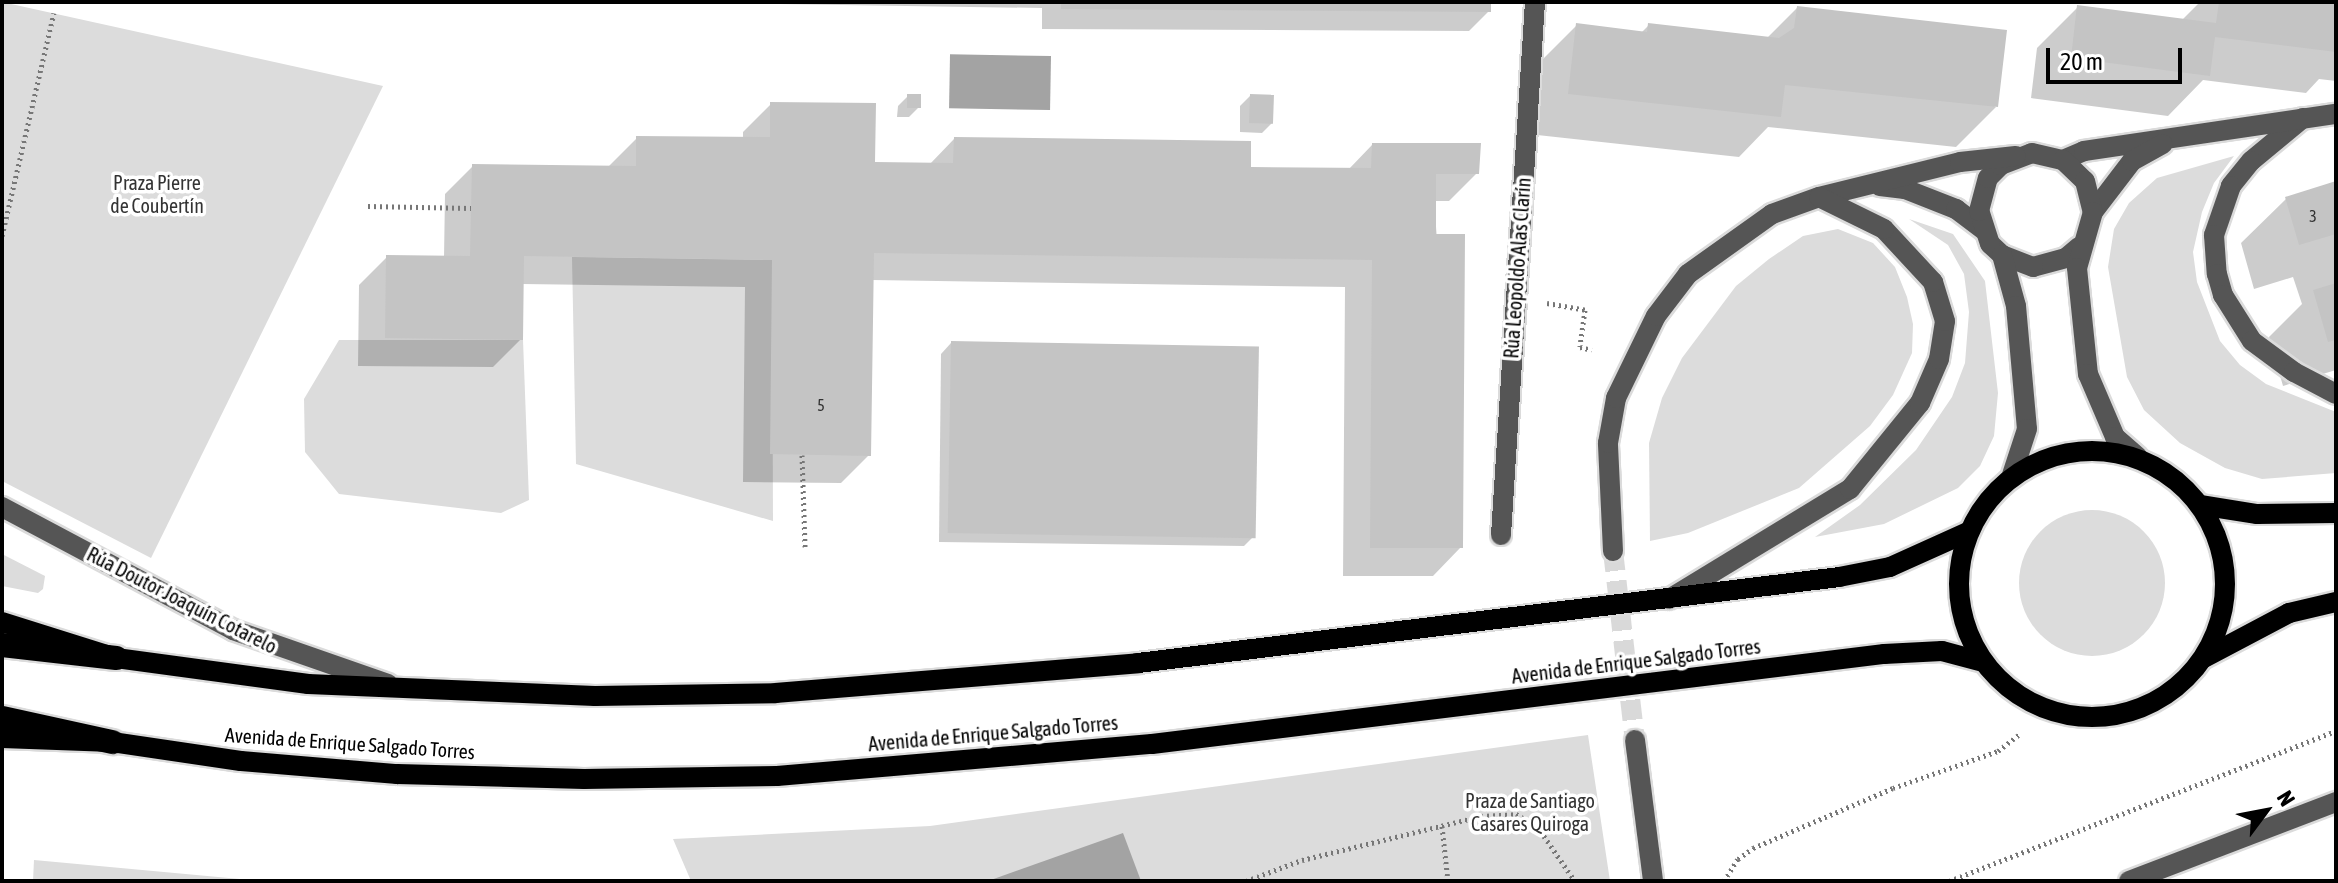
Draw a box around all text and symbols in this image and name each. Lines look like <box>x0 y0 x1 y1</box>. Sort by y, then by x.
scale bar <box>2050 32 2186 82</box>
text: 20 m <box>2060 48 2103 75</box>
park label: Praza Pierre de Coubertín <box>110 171 204 218</box>
street label: Rúa Leopoldo Alas Clarín <box>1499 177 1535 359</box>
house number: 3 <box>2309 206 2317 226</box>
house number: 5 <box>817 395 825 415</box>
street label: Rúa Doutor Joaquín Cotarelo <box>83 542 281 658</box>
street label: Avenida de Enrique Salgado Torres <box>1510 634 1762 688</box>
street label: Avenida de Enrique Salgado Torres <box>867 710 1119 756</box>
street label: Avenida de Enrique Salgado Torres <box>224 722 476 764</box>
north arrow <box>2226 771 2306 851</box>
text: N <box>2272 786 2301 811</box>
park label: Praza de Santiago Casares Quiroga <box>1465 789 1595 836</box>

